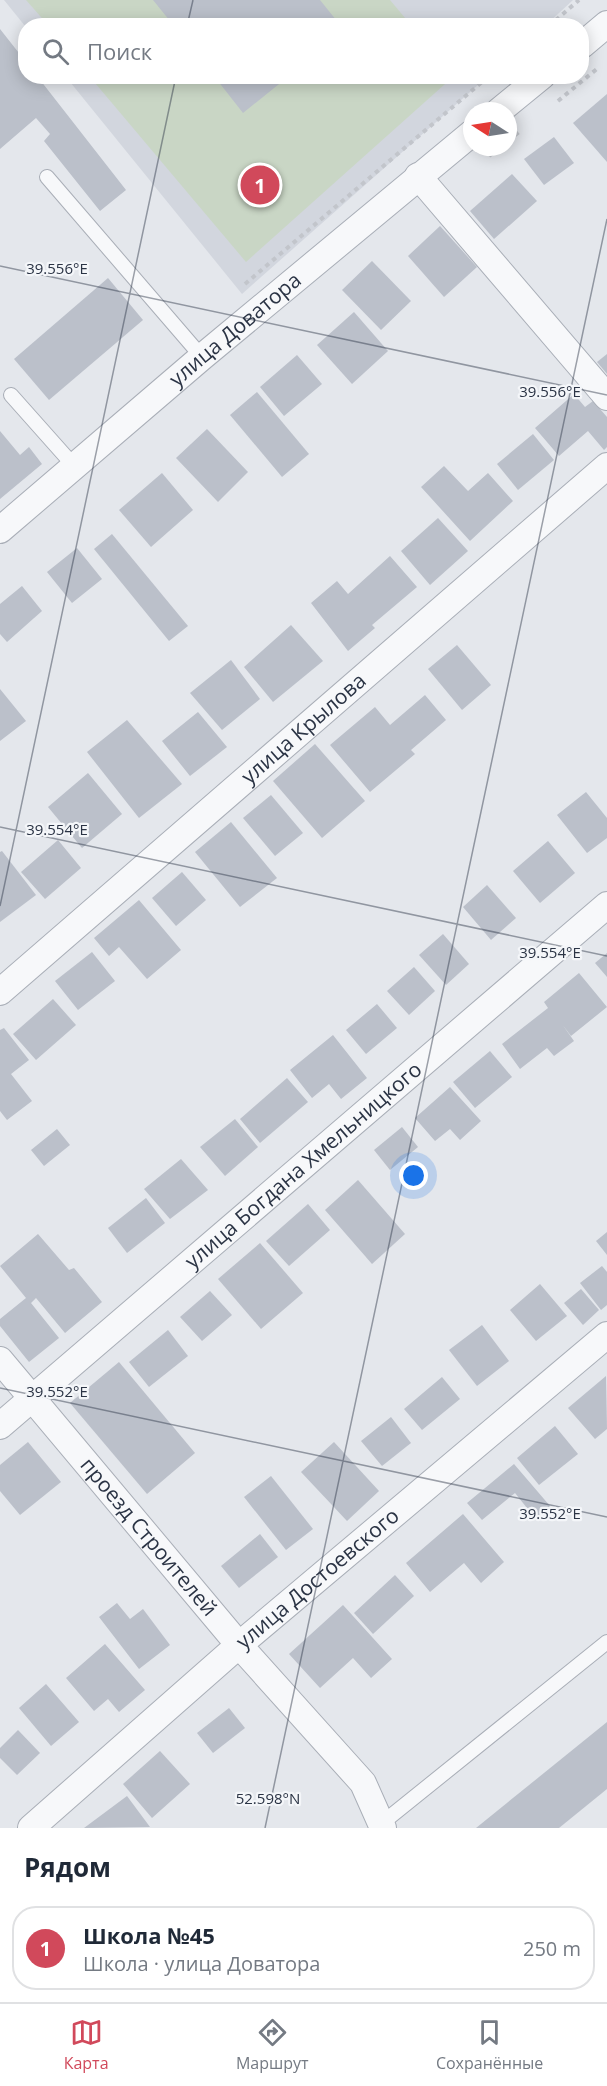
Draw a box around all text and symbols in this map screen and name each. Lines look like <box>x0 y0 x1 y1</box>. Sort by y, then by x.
search box <box>18 18 589 84</box>
icon: search <box>39 35 72 68</box>
text: Поиск <box>87 36 152 66</box>
north arrow <box>463 102 517 156</box>
pin: 1 <box>240 162 280 207</box>
text: 39.556°E <box>26 258 88 278</box>
street label: улица Доватора <box>163 266 307 392</box>
text: 39.556°E <box>519 381 581 401</box>
street label: улица Крылова <box>235 666 371 790</box>
text: 39.554°E <box>26 819 88 839</box>
text: 39.554°E <box>519 942 581 962</box>
street label: улица Богдана Хмельницкого <box>179 1055 427 1274</box>
your location <box>399 1161 428 1190</box>
text: 39.552°E <box>26 1381 88 1401</box>
street label: проезд Строителей <box>75 1451 224 1622</box>
street label: улица Достоевского <box>230 1501 404 1655</box>
text: 39.552°E <box>519 1503 581 1523</box>
text: 52.598°N <box>236 1788 300 1808</box>
text: Рядом <box>24 1849 111 1885</box>
text: Школа №45 <box>83 1920 215 1950</box>
text: 1 <box>40 1935 51 1962</box>
text: 250 m <box>523 1935 581 1962</box>
text: Школа · улица Доватора <box>83 1950 320 1977</box>
tab: Карта <box>64 2016 109 2074</box>
tab: Маршрут <box>236 2016 309 2074</box>
tab: Сохранённые <box>436 2016 543 2074</box>

